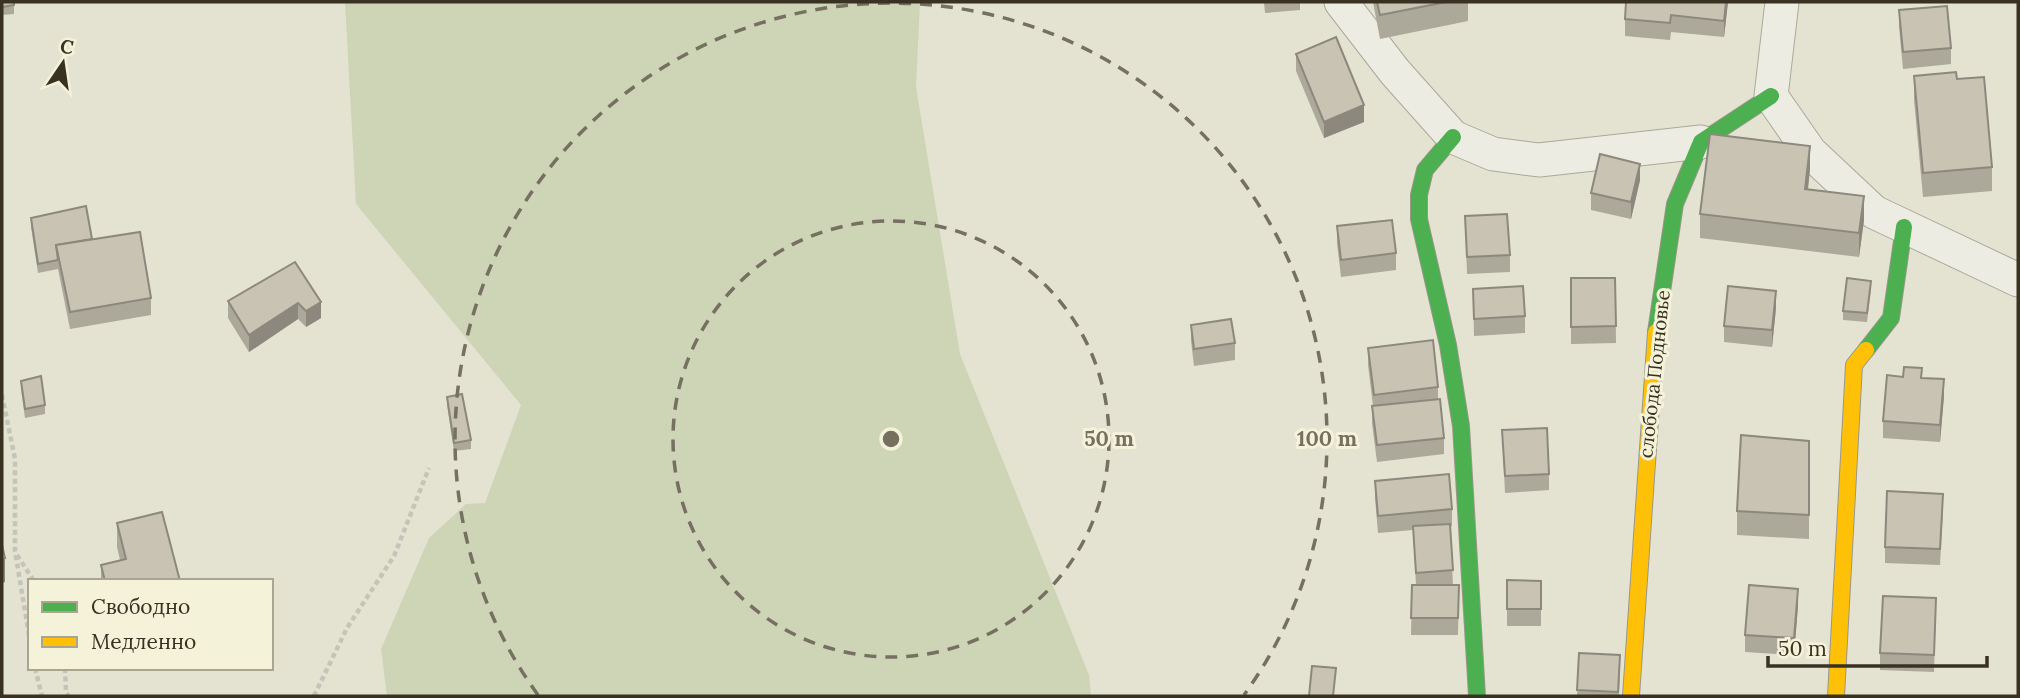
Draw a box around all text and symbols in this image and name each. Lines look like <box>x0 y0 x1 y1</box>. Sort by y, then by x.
north arrow <box>28 28 98 98</box>
text: С <box>58 33 76 60</box>
street label: слобода Подновье <box>1633 289 1675 459</box>
text: 50 m <box>1084 425 1134 452</box>
text: 100 m <box>1297 425 1357 452</box>
centre of rings <box>879 427 903 451</box>
legend <box>28 579 273 670</box>
text: Свободно <box>91 593 190 620</box>
scale bar <box>1768 624 1987 668</box>
text: Медленно <box>91 628 196 655</box>
text: 50 m <box>1778 635 1827 662</box>

